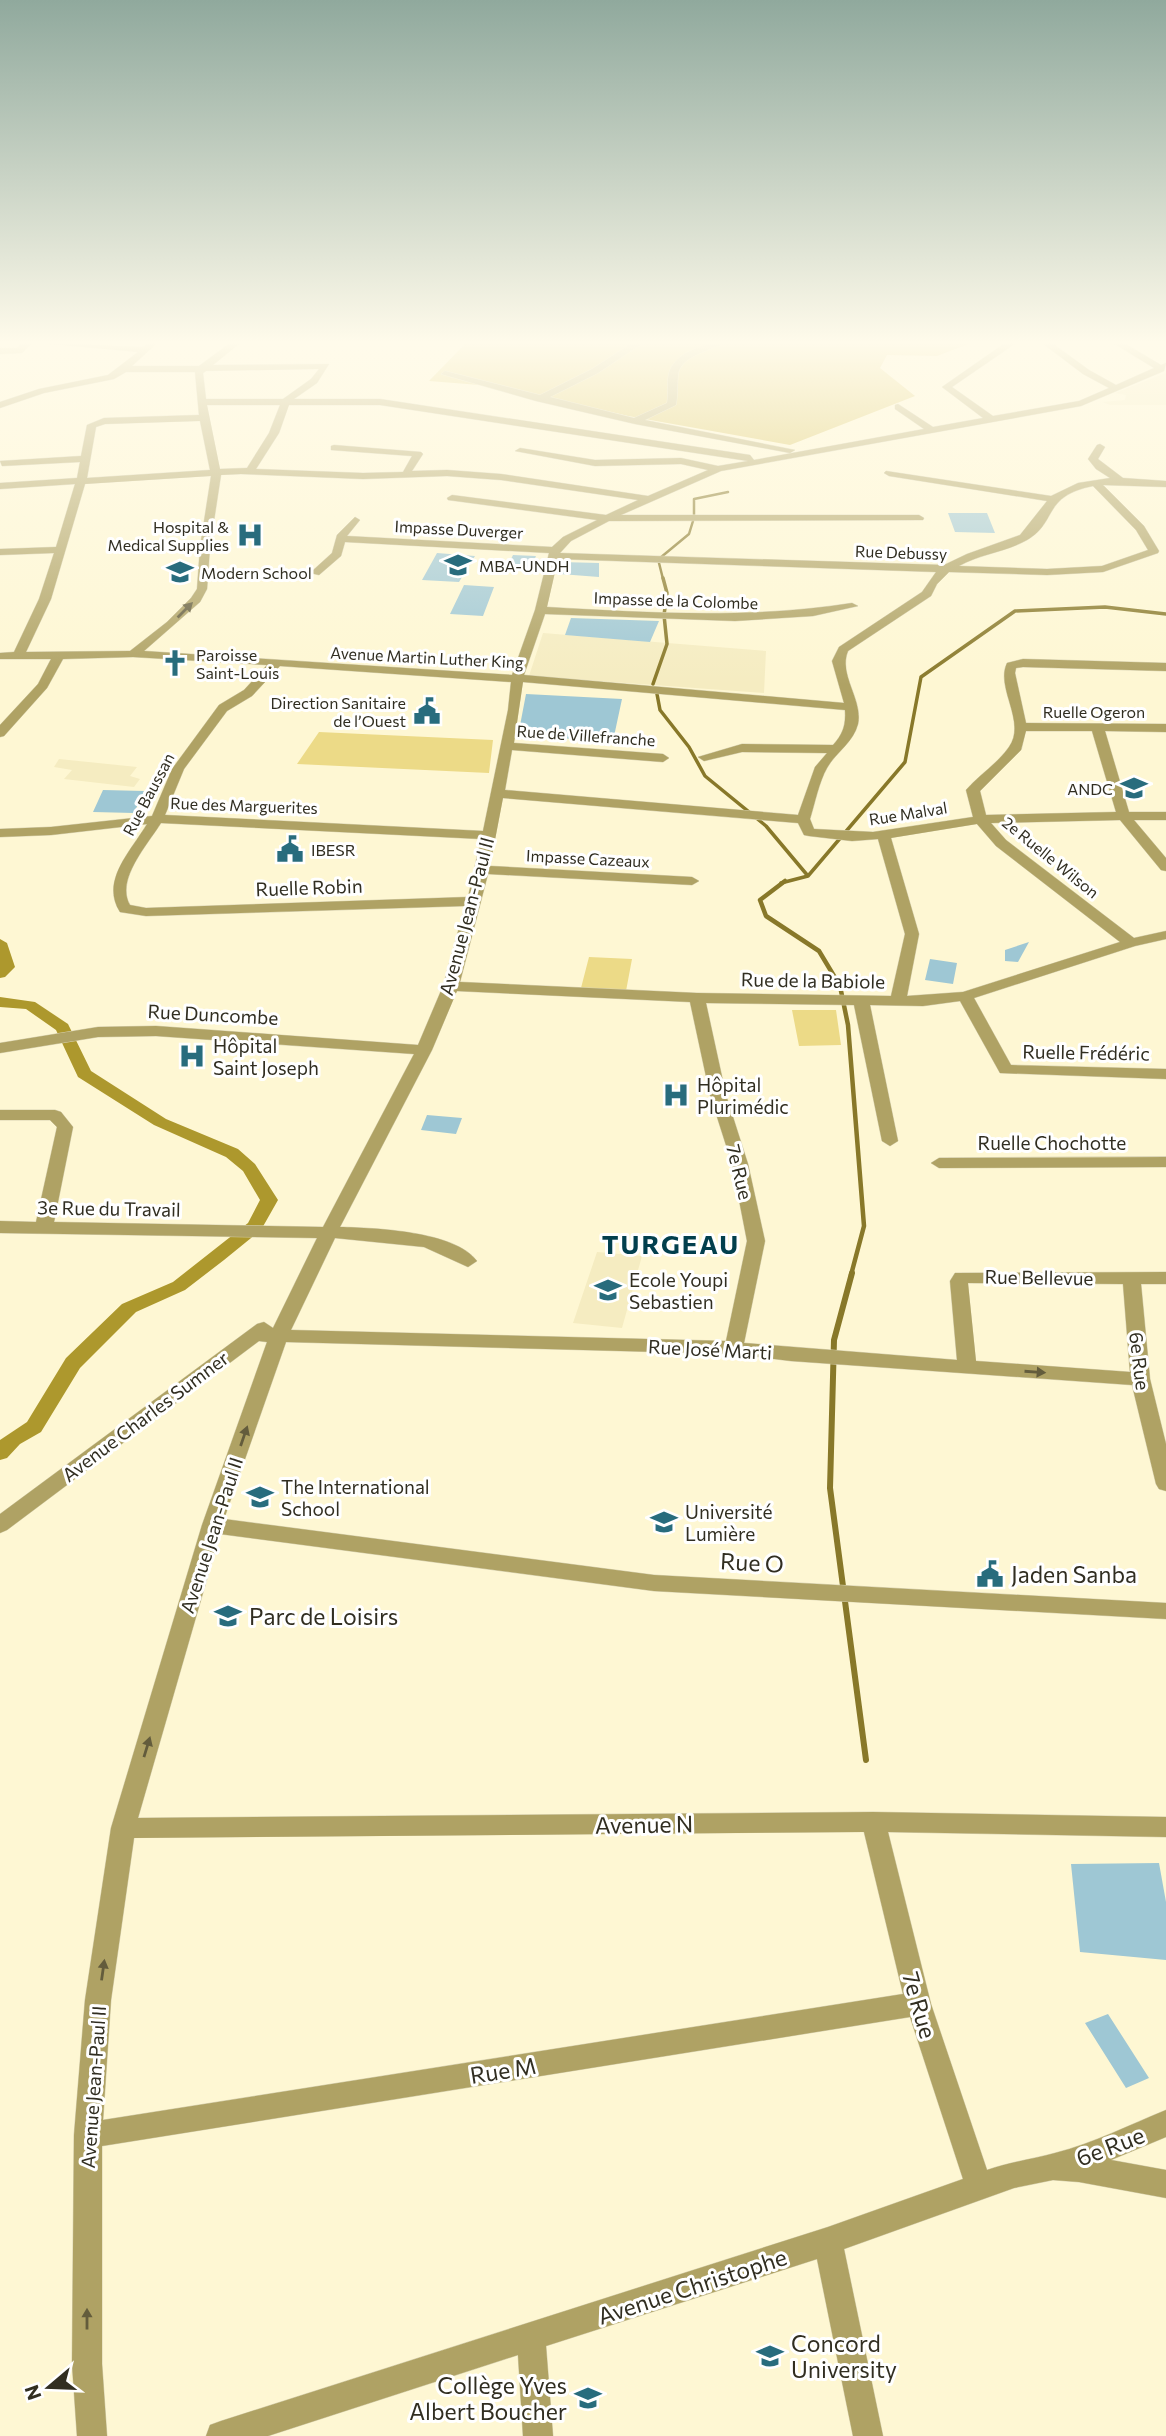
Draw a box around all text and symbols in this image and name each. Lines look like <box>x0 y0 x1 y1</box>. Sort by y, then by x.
street label: Impasse Duverger <box>394 516 525 542</box>
place label: Hospital & Medical Supplies <box>107 517 229 554</box>
hospital icon: Hospital & Medical Supplies <box>235 520 265 550</box>
street label: Rue Debussy <box>855 541 947 563</box>
school or university icon: MBA-UNDH <box>443 550 473 580</box>
place label: MBA-UNDH <box>479 556 570 575</box>
school or university icon: Modern School <box>165 557 195 587</box>
place label: Modern School <box>201 563 312 582</box>
street label: Impasse de la Colombe <box>593 588 759 612</box>
one-way arrow <box>177 602 193 619</box>
street label: Avenue Martin Luther King <box>330 642 525 672</box>
place label: Paroisse Saint-Louis <box>196 645 279 682</box>
church icon: Paroisse Saint-Louis <box>160 648 190 678</box>
place label: Direction Sanitaire de l’Ouest <box>271 693 406 730</box>
public building icon: Direction Sanitaire de l’Ouest <box>412 696 442 726</box>
street label: Ruelle Ogeron <box>1043 702 1145 721</box>
street label: Rue de Villefranche <box>516 721 656 749</box>
street label: Rue Baussan <box>118 749 178 839</box>
school or university icon: ANDC <box>1119 773 1149 803</box>
place label: ANDC <box>1067 779 1113 798</box>
street label: Rue des Marguerites <box>170 793 318 817</box>
street label: Rue Malval <box>867 797 949 829</box>
street label: 2e Ruelle Wilson <box>999 812 1103 902</box>
public building icon: IBESR <box>275 834 305 864</box>
street label: Avenue Jean-Paul II <box>434 834 498 998</box>
place label: IBESR <box>311 840 356 859</box>
street label: Impasse Cazeaux <box>526 845 651 871</box>
street label: Ruelle Robin <box>255 874 363 900</box>
street label: Rue de la Babiole <box>741 967 885 993</box>
street label: Rue Duncombe <box>147 999 279 1029</box>
place label: Hôpital Saint Joseph <box>213 1034 319 1079</box>
street label: Ruelle Frédéric <box>1022 1039 1150 1065</box>
hospital icon: Hôpital Saint Joseph <box>177 1041 207 1071</box>
place label: Hôpital Plurimédic <box>697 1073 789 1118</box>
hospital icon: Hôpital Plurimédic <box>661 1080 691 1110</box>
street label: Ruelle Chochotte <box>978 1131 1126 1154</box>
street label: 7e Rue <box>722 1142 758 1202</box>
street label: 3e Rue du Travail <box>37 1195 181 1221</box>
district label: TURGEAU <box>602 1228 740 1259</box>
street label: Rue Bellevue <box>984 1265 1094 1289</box>
place label: Ecole Youpi Sebastien <box>629 1268 728 1313</box>
school or university icon: Ecole Youpi Sebastien <box>593 1275 623 1305</box>
street label: 6e Rue <box>1125 1331 1155 1391</box>
street label: Rue José Marti <box>647 1334 773 1364</box>
street label: Avenue Charles Sumner <box>57 1346 233 1486</box>
one-way arrow <box>1024 1367 1046 1378</box>
one-way arrow <box>238 1426 249 1447</box>
street label: Avenue Jean-Paul II <box>175 1454 247 1616</box>
place label: The International School <box>281 1475 430 1520</box>
school or university icon: The International School <box>245 1482 275 1512</box>
place label: Université Lumière <box>685 1500 773 1545</box>
school or university icon: Université Lumière <box>649 1507 679 1537</box>
street label: Rue O <box>720 1546 784 1578</box>
public building icon: Jaden Sanba <box>975 1559 1005 1589</box>
place label: Jaden Sanba <box>1011 1560 1137 1588</box>
school or university icon: Parc de Loisirs <box>213 1601 243 1631</box>
place label: Parc de Loisirs <box>249 1602 398 1630</box>
one-way arrow <box>143 1736 153 1757</box>
street label: Avenue N <box>595 1809 693 1839</box>
one-way arrow <box>97 1959 108 1981</box>
street label: 7e Rue <box>897 1968 943 2042</box>
street label: Avenue Jean-Paul II <box>76 2005 110 2169</box>
street label: Rue M <box>468 2051 538 2089</box>
street label: 6e Rue <box>1072 2120 1148 2172</box>
street label: Avenue Christophe <box>594 2242 790 2330</box>
one-way arrow <box>81 2308 93 2330</box>
place label: Concord University <box>791 2329 897 2383</box>
school or university icon: Concord University <box>755 2341 785 2371</box>
north arrow <box>14 2352 84 2422</box>
place label: Collège Yves Albert Boucher <box>409 2371 567 2425</box>
text: N <box>19 2382 46 2403</box>
school or university icon: Collège Yves Albert Boucher <box>573 2383 603 2413</box>

